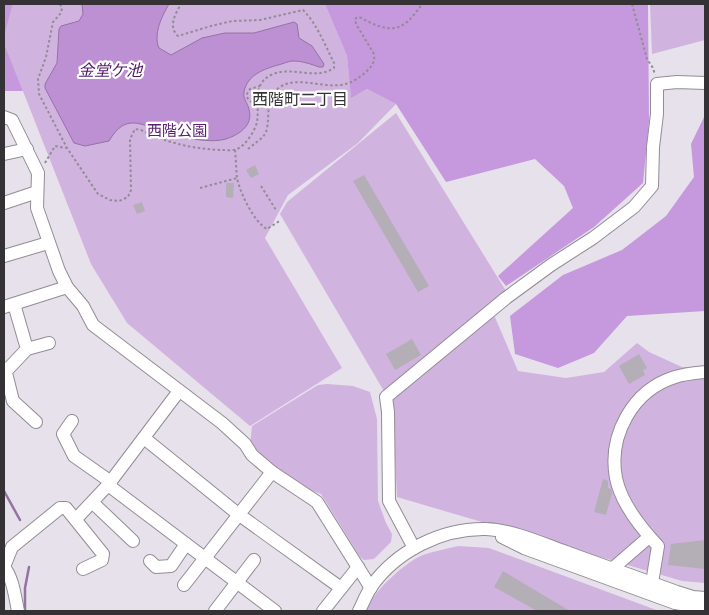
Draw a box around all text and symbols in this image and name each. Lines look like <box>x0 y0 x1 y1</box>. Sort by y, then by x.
water label: 金堂ケ池 <box>78 60 144 82</box>
district label: 西階町二丁目 <box>252 89 348 111</box>
park label: 西階公園 <box>147 121 207 141</box>

